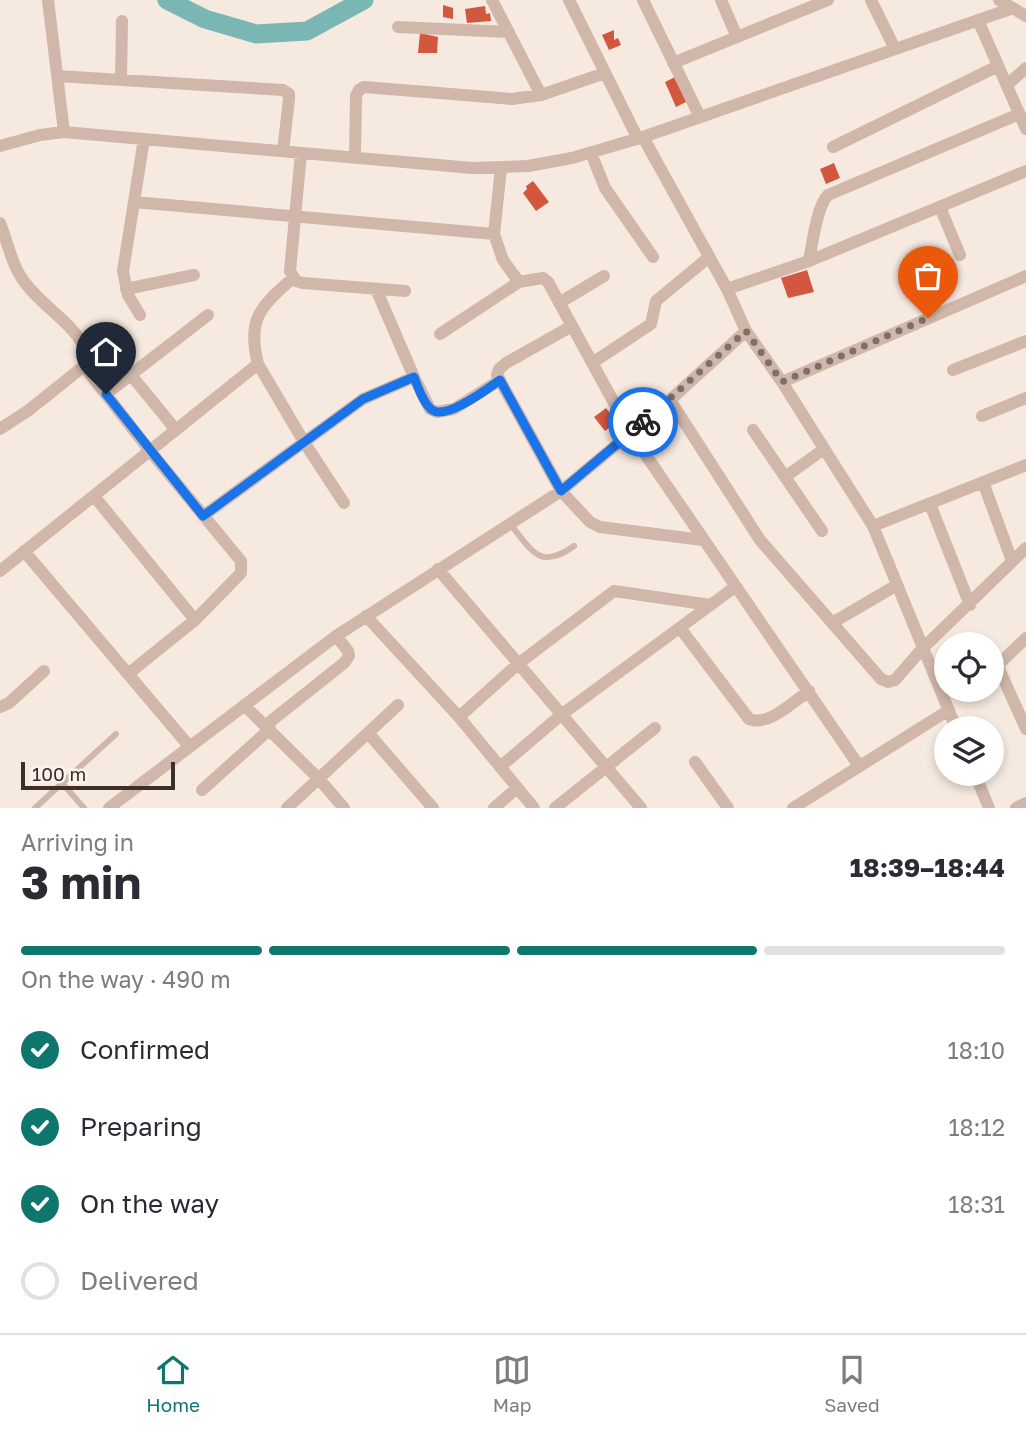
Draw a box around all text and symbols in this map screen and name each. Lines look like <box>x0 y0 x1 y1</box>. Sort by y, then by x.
pin <box>898 246 958 318</box>
icon: bag <box>909 257 947 295</box>
pin <box>76 322 136 394</box>
icon: home <box>87 333 125 371</box>
courier <box>608 387 678 457</box>
icon: bike <box>624 403 662 441</box>
map controls <box>934 632 1004 786</box>
button: locate <box>934 632 1004 702</box>
button: layers <box>934 716 1004 786</box>
scale bar <box>21 759 175 791</box>
text: 100 m <box>32 762 86 785</box>
text: Arriving in <box>21 828 134 856</box>
text: 18:39–18:44 <box>850 852 1005 883</box>
text: 3 min <box>21 854 141 909</box>
text: On the way · 490 m <box>21 965 231 993</box>
icon: check <box>21 1031 59 1069</box>
text: Confirmed <box>80 1034 210 1065</box>
text: 18:10 <box>948 1036 1005 1064</box>
icon: check <box>21 1108 59 1146</box>
text: Preparing <box>80 1111 202 1142</box>
text: 18:12 <box>948 1113 1005 1141</box>
icon: check <box>21 1185 59 1223</box>
text: On the way <box>80 1188 219 1219</box>
text: 18:31 <box>948 1190 1005 1218</box>
text: Delivered <box>80 1265 199 1296</box>
tab: Home <box>146 1351 200 1416</box>
tab: Map <box>493 1351 531 1416</box>
tab: Saved <box>824 1351 880 1416</box>

